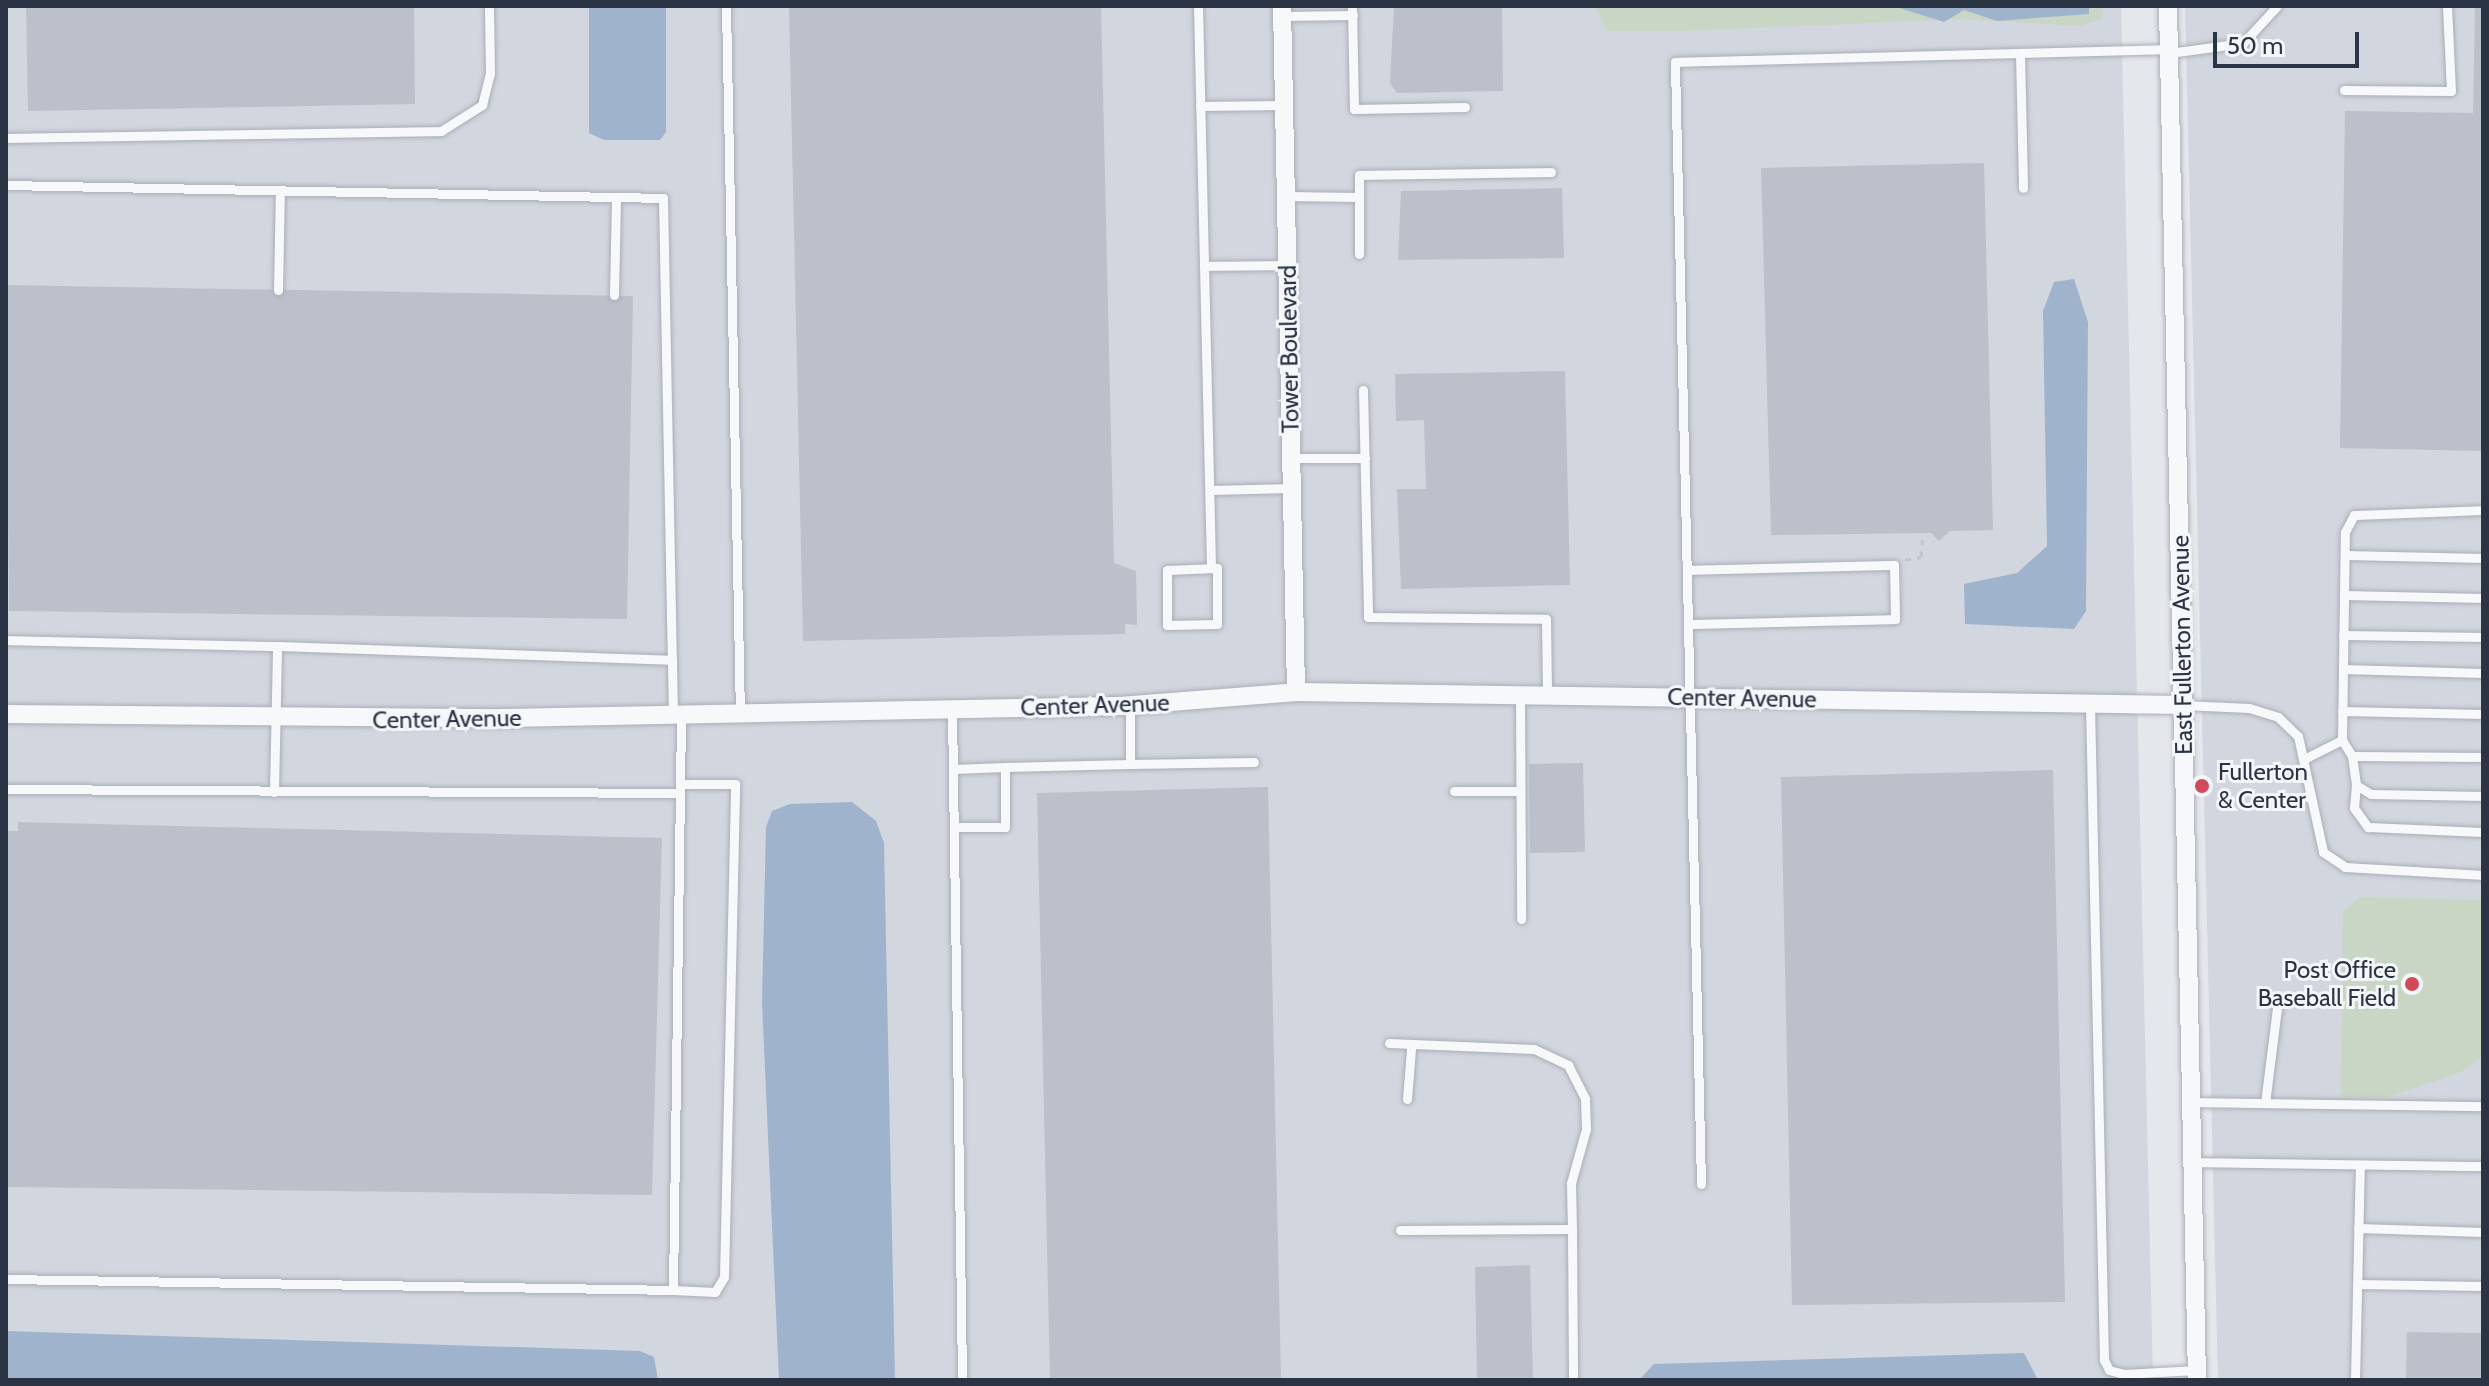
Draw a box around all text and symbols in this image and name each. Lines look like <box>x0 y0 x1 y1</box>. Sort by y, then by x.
scale bar <box>2217 16 2363 66</box>
text: 50 m <box>2227 31 2283 60</box>
street label: Tower Boulevard <box>1273 265 1305 433</box>
street label: East Fullerton Avenue <box>2166 535 2198 755</box>
street label: Center Avenue <box>1667 682 1817 714</box>
street label: Center Avenue <box>1020 688 1170 722</box>
street label: Center Avenue <box>372 703 522 735</box>
place label: Fullerton & Center <box>2218 758 2308 814</box>
marker: Fullerton & Center <box>2193 777 2211 795</box>
place label: Post Office Baseball Field <box>2258 956 2396 1012</box>
marker: Post Office Baseball Field <box>2403 975 2421 993</box>

